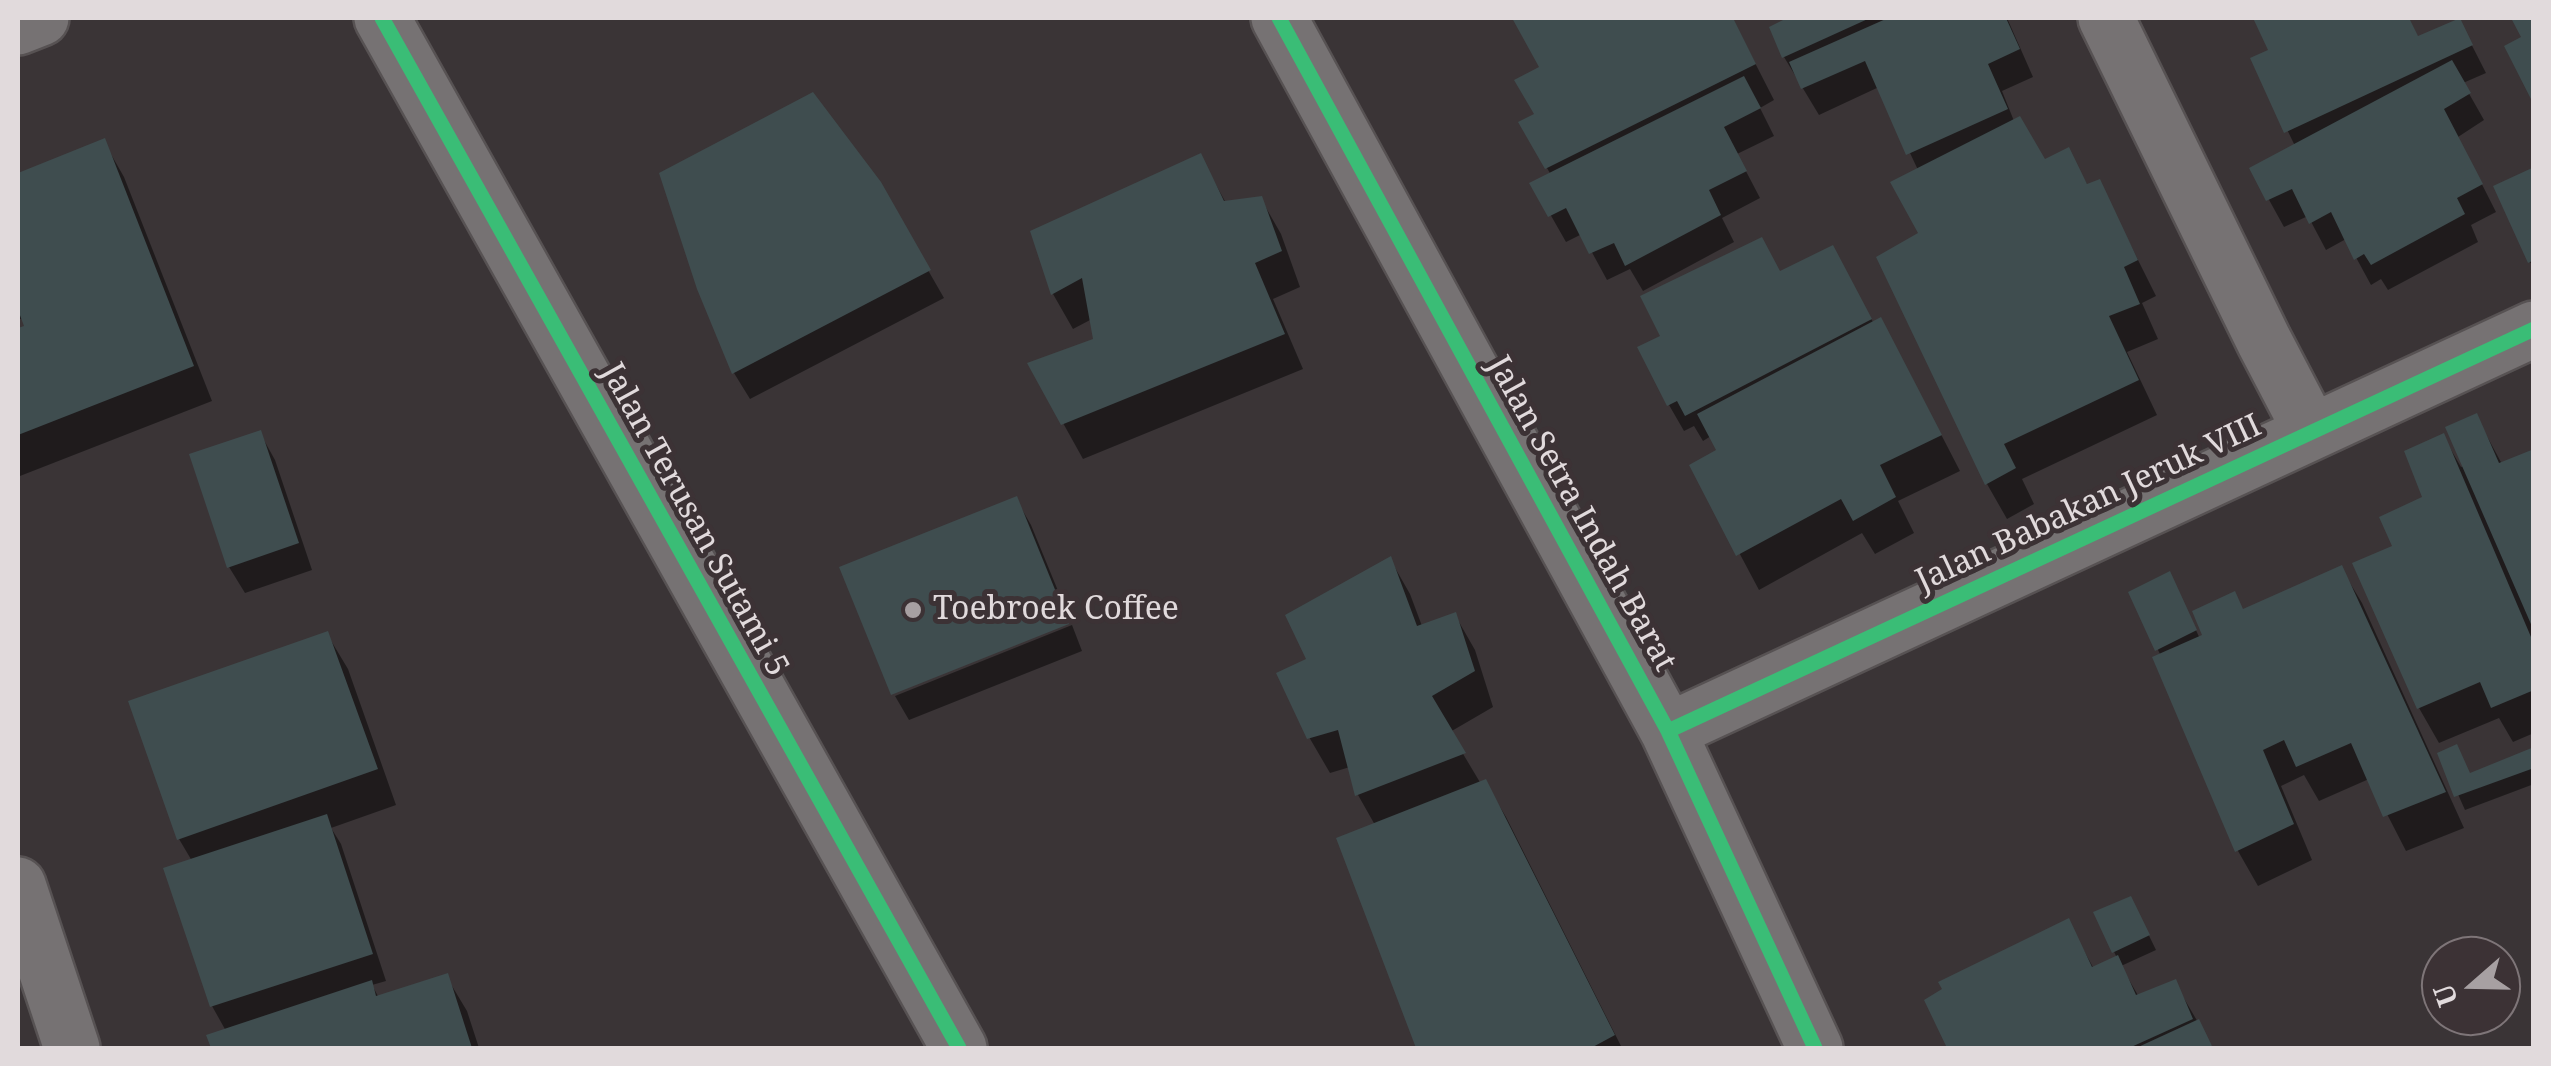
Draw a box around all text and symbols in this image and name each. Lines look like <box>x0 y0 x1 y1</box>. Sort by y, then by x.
street label: Jalan Setra Indah Barat <box>1478 350 1684 678</box>
street label: Jalan Terusan Sutami 5 <box>592 357 796 683</box>
street label: Jalan Babakan Jeruk VIII <box>1910 407 2268 601</box>
place label: Toebroek Coffee <box>933 591 1179 629</box>
marker: Toebroek Coffee <box>902 599 924 621</box>
north arrow <box>2421 936 2521 1036</box>
text: U <box>2423 979 2466 1012</box>

